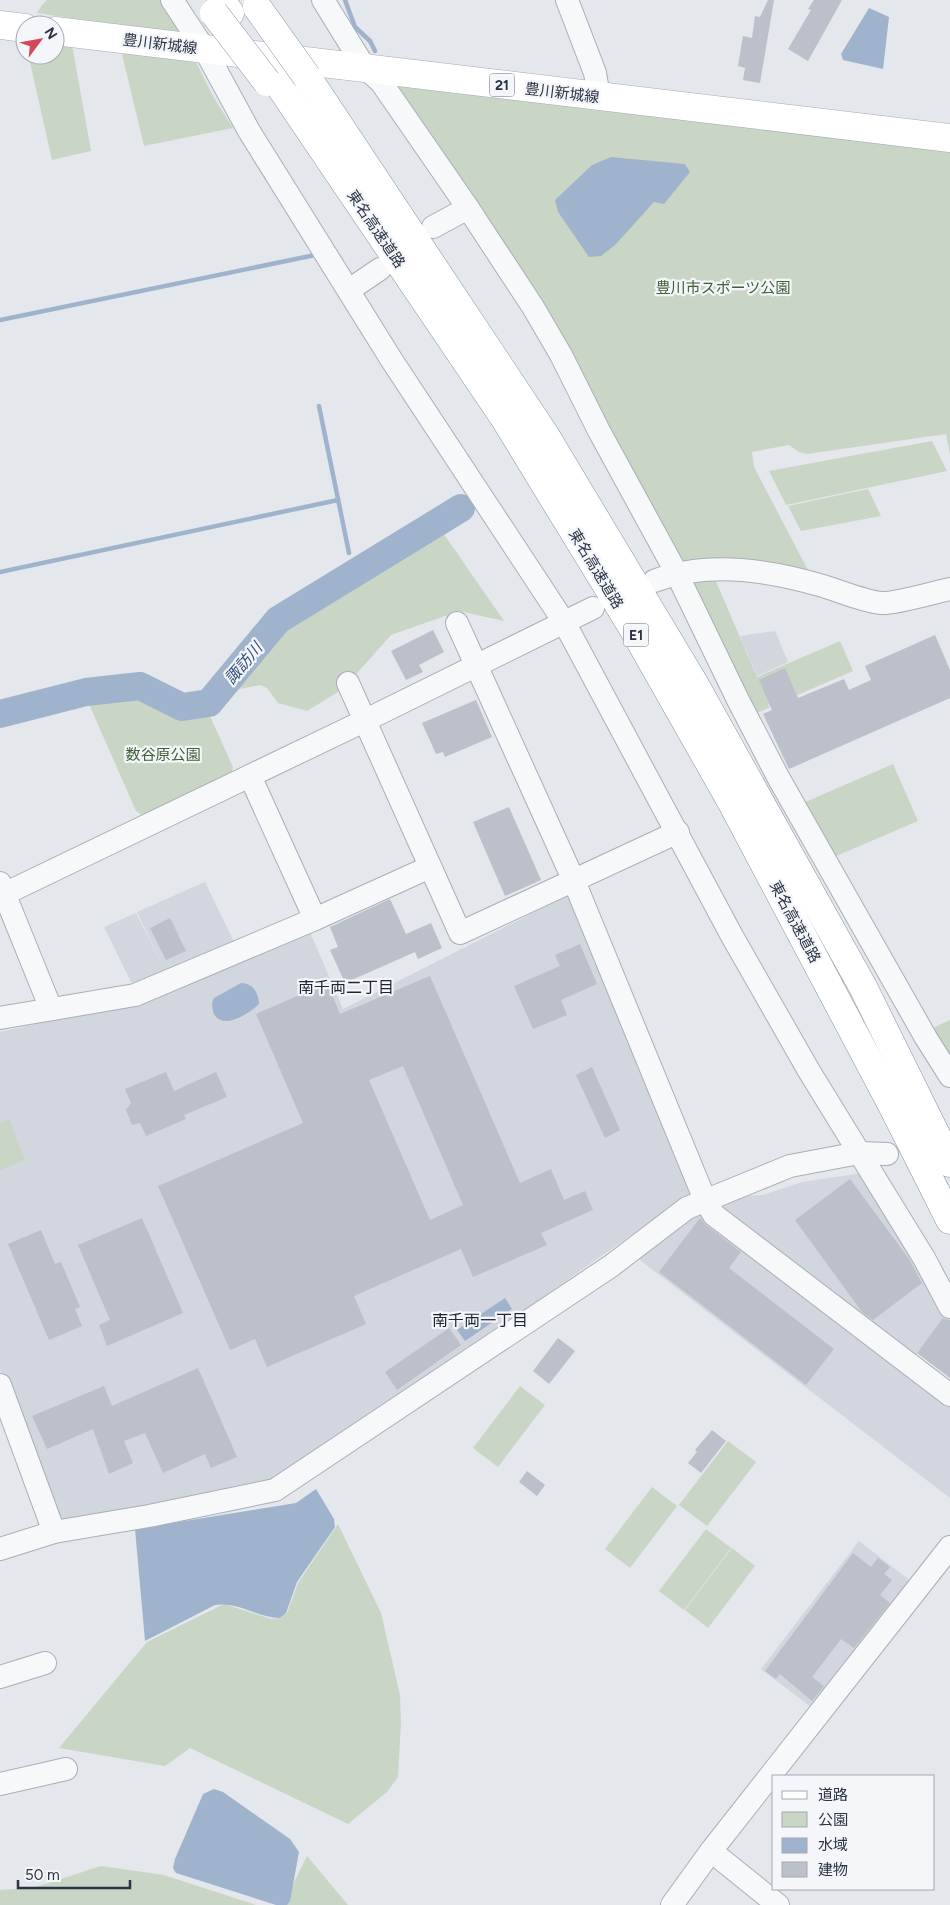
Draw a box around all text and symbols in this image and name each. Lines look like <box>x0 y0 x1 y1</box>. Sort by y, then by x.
north arrow <box>15 15 65 65</box>
text: N <box>41 24 61 42</box>
street label: 豊川新城線 <box>122 30 198 58</box>
road number: 21 <box>490 74 514 96</box>
street label: 豊川新城線 <box>524 79 600 107</box>
street label: 東名高速道路 <box>343 187 409 271</box>
park label: 豊川市スポーツ公園 <box>656 279 790 297</box>
street label: 東名高速道路 <box>565 526 627 612</box>
road number: E1 <box>624 624 648 646</box>
water label: 諏訪川 <box>221 637 267 688</box>
park label: 数谷原公園 <box>125 746 201 764</box>
street label: 東名高速道路 <box>766 878 824 966</box>
district label: 南千両二丁目 <box>298 978 394 997</box>
district label: 南千両一丁目 <box>432 1311 528 1330</box>
legend <box>772 1775 935 1890</box>
text: 道路 <box>818 1786 848 1804</box>
text: 公園 <box>818 1811 848 1829</box>
text: 水域 <box>818 1836 848 1854</box>
scale bar <box>18 1858 130 1890</box>
text: 建物 <box>818 1861 848 1879</box>
text: 50 m <box>25 1866 60 1884</box>

